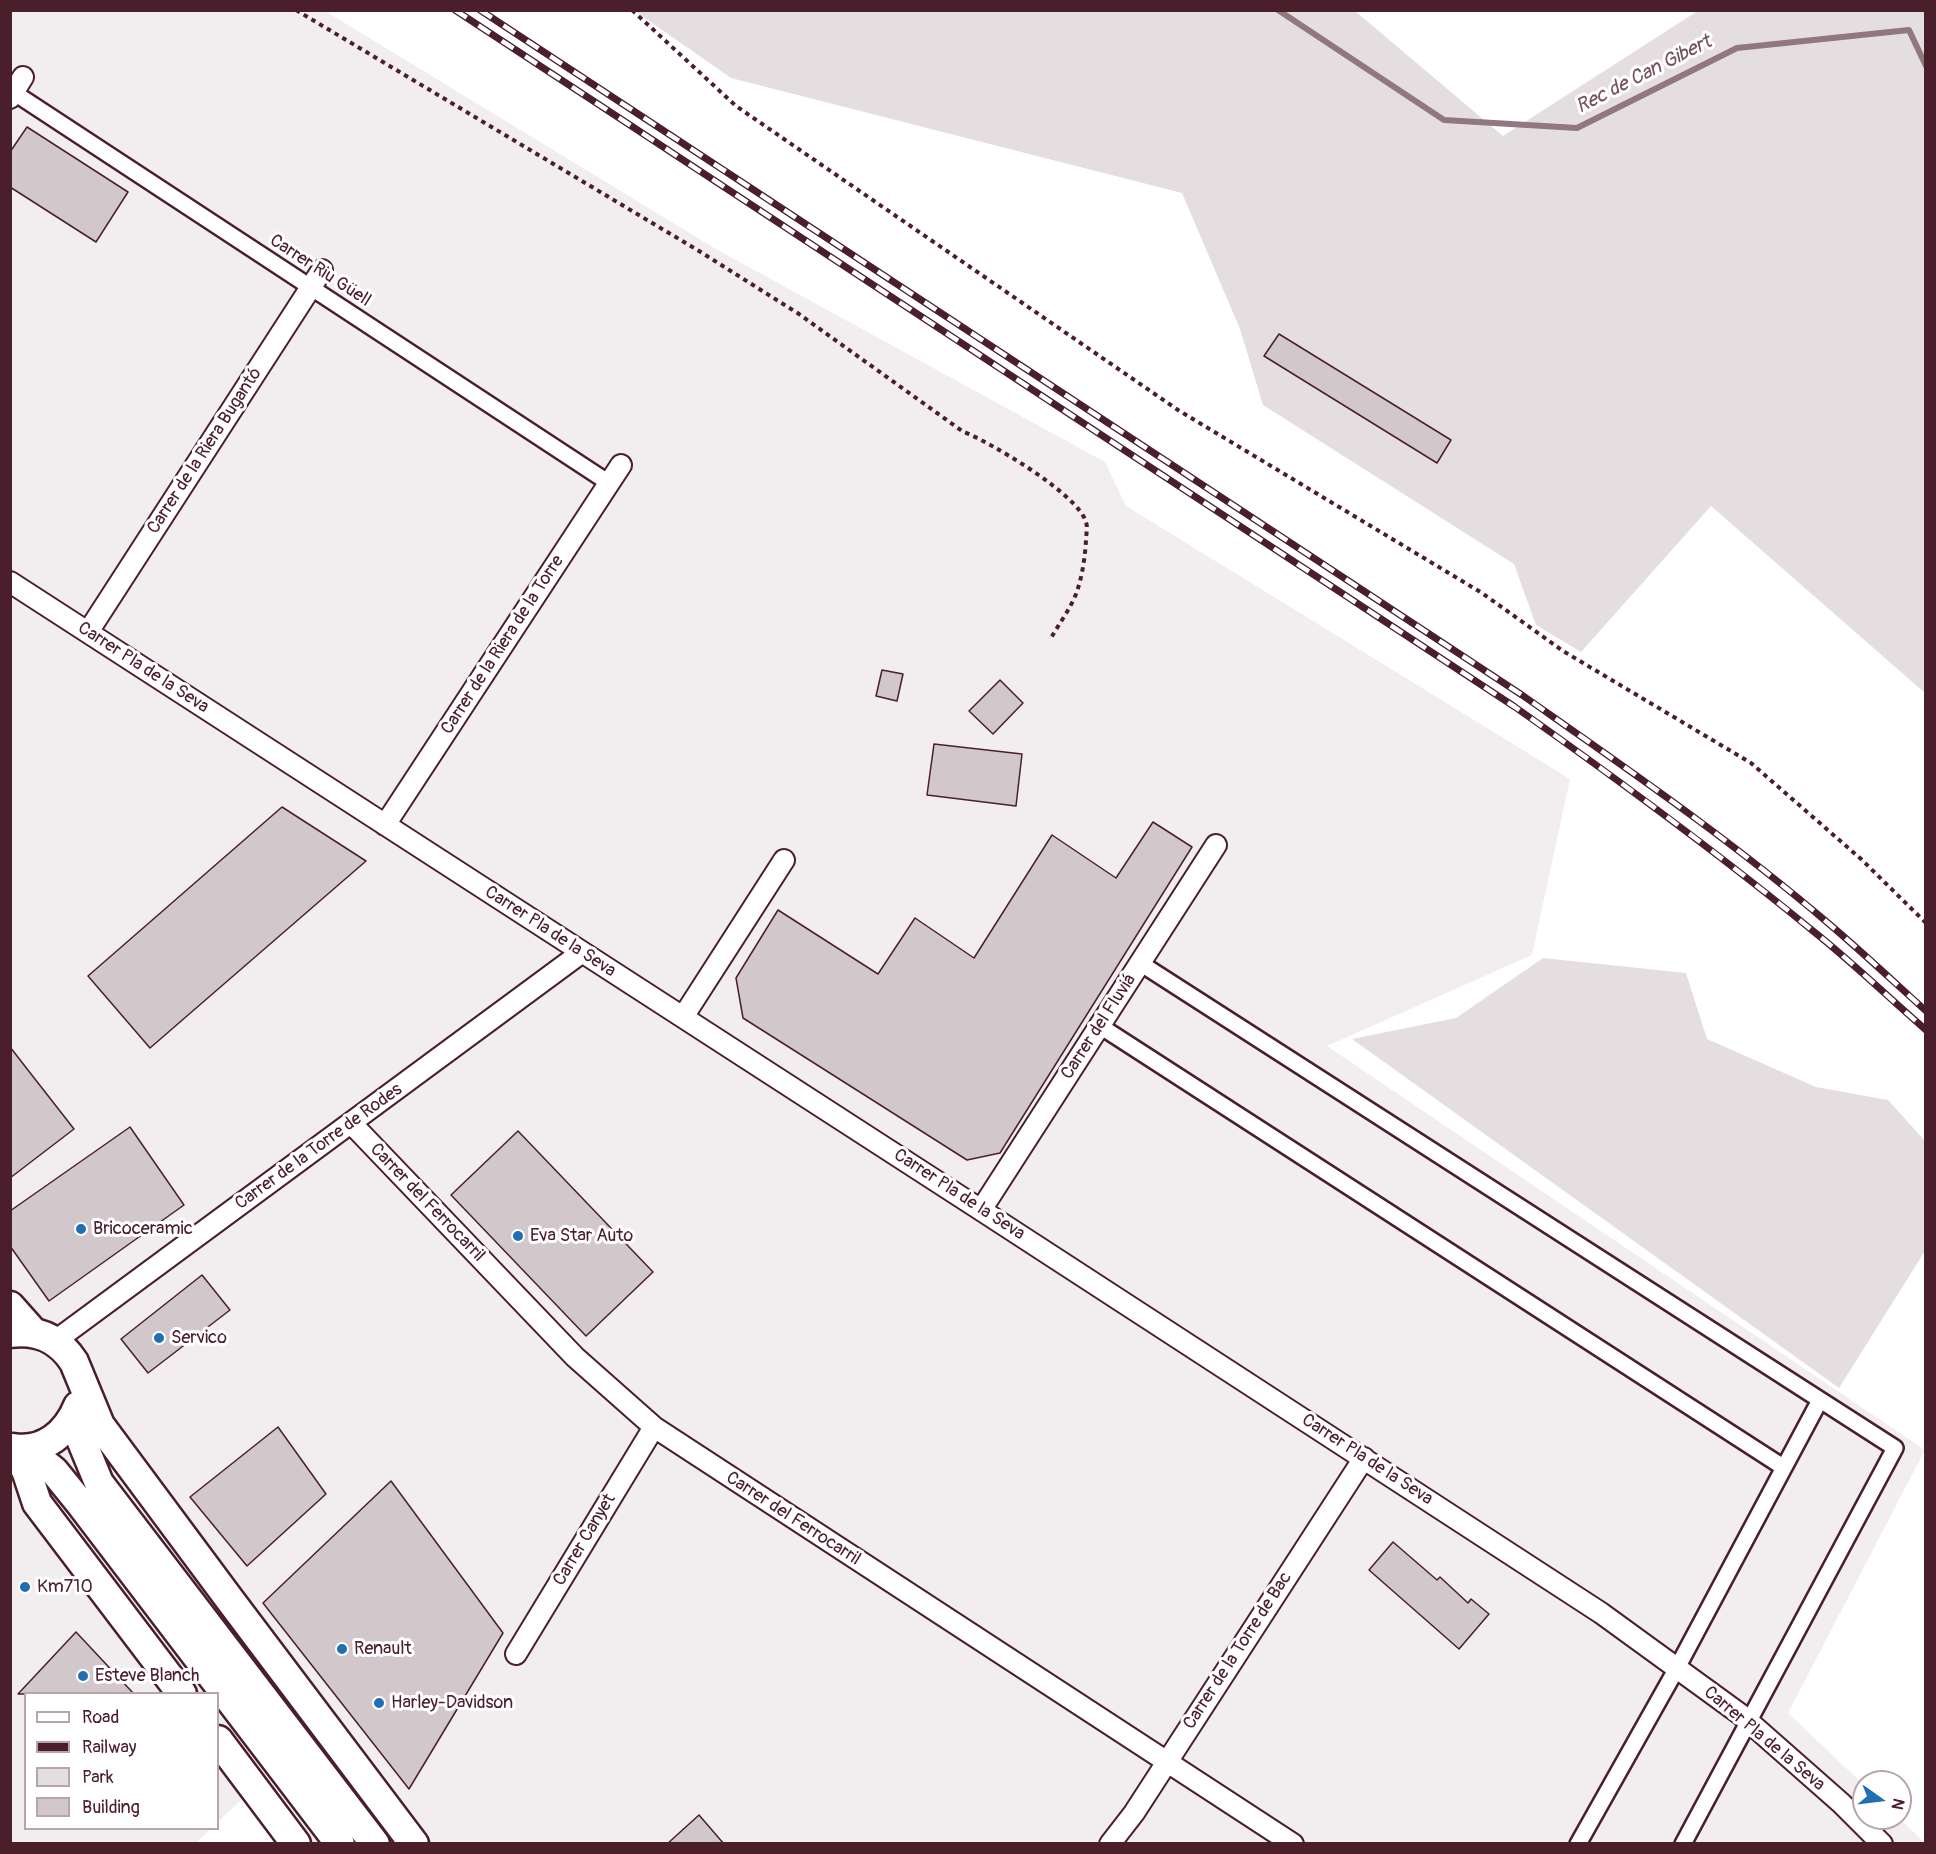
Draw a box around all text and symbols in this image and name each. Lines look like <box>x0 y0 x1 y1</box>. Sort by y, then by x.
water label: Rec de Can Gibert <box>1572 31 1716 119</box>
street label: Carrer Riu Güell <box>265 230 375 312</box>
street label: Carrer de la Riera Bugantó <box>143 364 267 538</box>
street label: Carrer de la Riera de la Torre <box>437 551 569 739</box>
street label: Carrer Pla de la Seva <box>73 618 213 718</box>
street label: Carrer Pla de la Seva <box>480 882 620 982</box>
street label: Carrer del Fluviá <box>1057 970 1141 1084</box>
street label: Carrer de la Torre de Rodes <box>231 1079 407 1215</box>
street label: Carrer del Ferrocarril <box>365 1139 489 1267</box>
street label: Carrer Pla de la Seva <box>889 1145 1029 1245</box>
place label: Bricoceramic <box>93 1218 193 1240</box>
marker: Bricoceramic <box>74 1222 88 1236</box>
place label: Eva Star Auto <box>530 1225 633 1247</box>
marker: Eva Star Auto <box>511 1229 525 1243</box>
place label: Servico <box>171 1327 227 1349</box>
marker: Servico <box>152 1331 166 1345</box>
street label: Carrer Pla de la Seva <box>1297 1410 1437 1510</box>
street label: Carrer del Ferrocarril <box>722 1467 864 1571</box>
street label: Carrer Canyet <box>549 1490 621 1590</box>
street label: Carrer de la Torre de Bac <box>1179 1568 1297 1734</box>
place label: Km710 <box>37 1576 93 1598</box>
marker: Km710 <box>18 1580 32 1594</box>
place label: Renault <box>354 1638 412 1660</box>
marker: Renault <box>335 1642 349 1656</box>
place label: Esteve Blanch <box>95 1665 199 1687</box>
marker: Esteve Blanch <box>76 1669 90 1683</box>
street label: Carrer Pla de la Seva <box>1699 1682 1829 1796</box>
legend <box>24 1692 219 1830</box>
place label: Harley-Davidson <box>391 1692 513 1714</box>
marker: Harley-Davidson <box>372 1696 386 1710</box>
text: Road <box>82 1706 119 1729</box>
text: Railway <box>82 1736 137 1759</box>
text: Park <box>82 1766 114 1789</box>
north arrow <box>1852 1770 1912 1830</box>
text: Building <box>82 1796 140 1819</box>
text: N <box>1887 1796 1909 1812</box>

